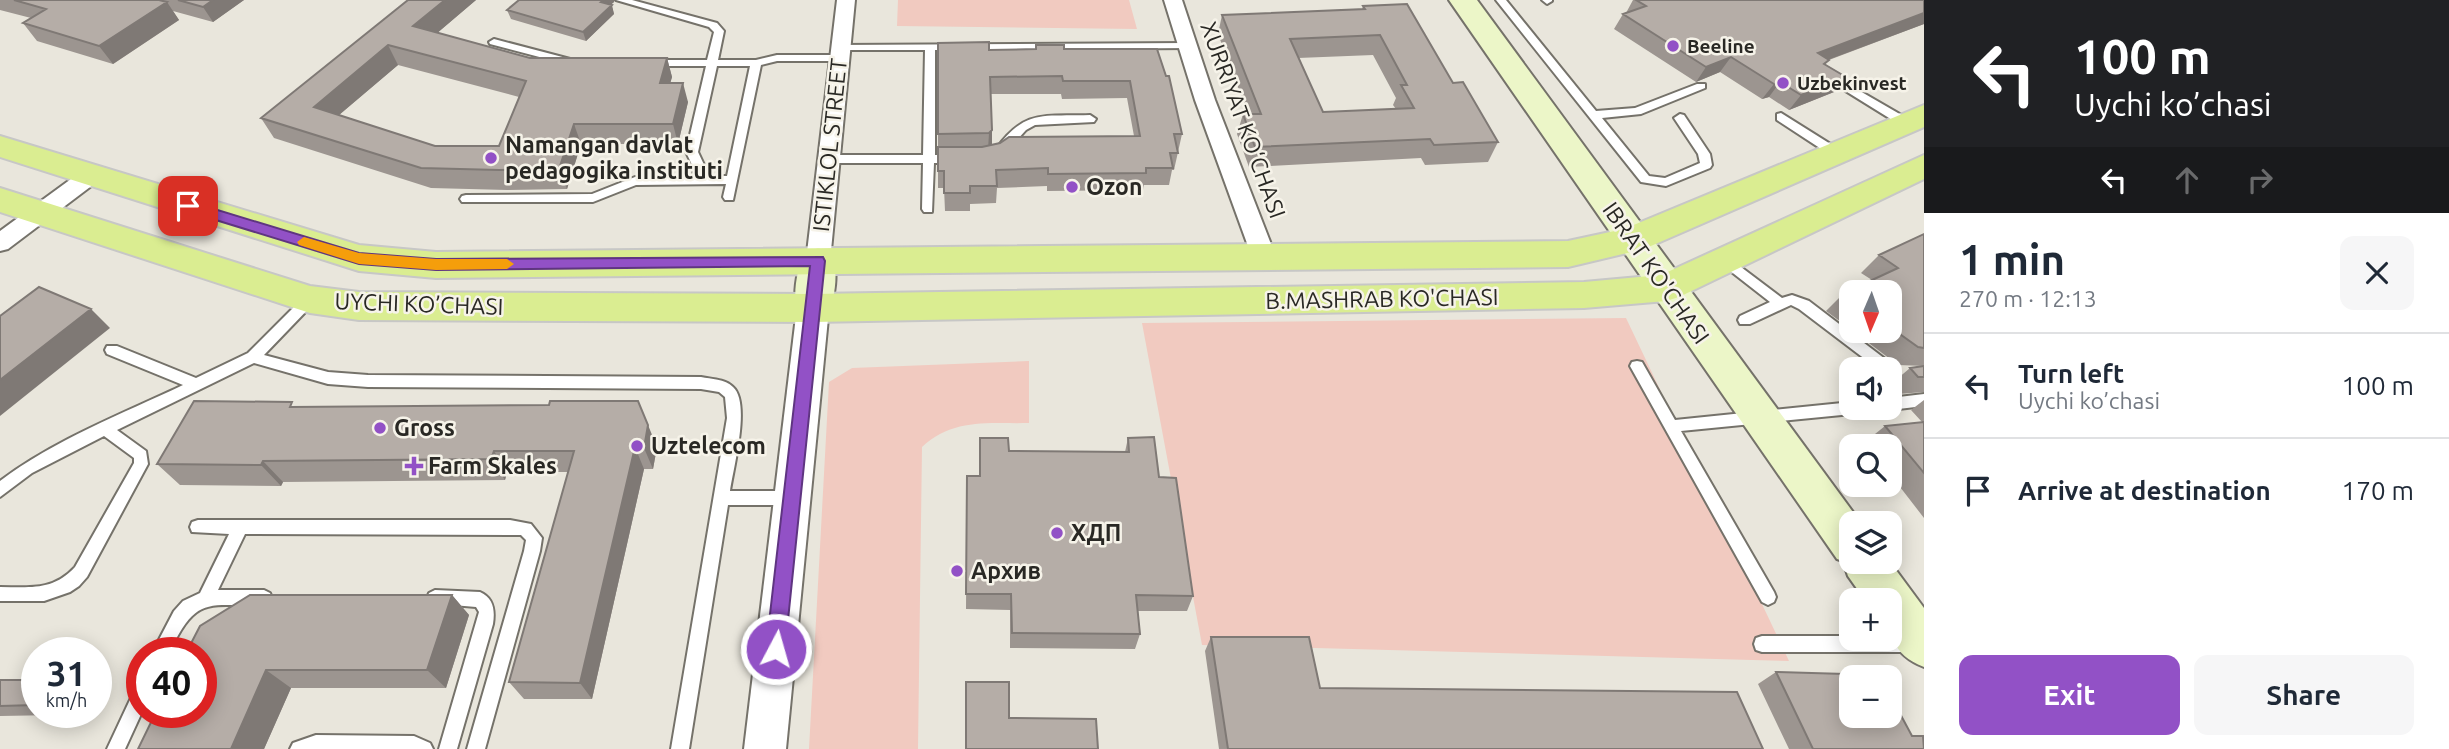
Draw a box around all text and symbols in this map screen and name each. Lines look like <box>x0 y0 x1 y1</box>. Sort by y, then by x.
street label: XURRIYAT KO‘CHASI <box>1196 18 1291 221</box>
icon: left <box>1959 28 2050 119</box>
text: 100 m <box>2074 28 2211 83</box>
place label: Beeline <box>1687 35 1755 57</box>
marker: Beeline <box>1665 38 1681 54</box>
street label: ISTIKLOL STREET <box>808 57 851 233</box>
place label: Uzbekinvest <box>1797 72 1907 94</box>
marker: Uzbekinvest <box>1775 75 1791 91</box>
text: Uychi ko’chasi <box>2074 86 2272 122</box>
place label: Namangan davlat pedagogika instituti <box>505 132 723 183</box>
marker: Namangan davlat pedagogika instituti <box>483 150 499 166</box>
icon: left <box>2095 161 2133 199</box>
icon: ahead <box>2168 161 2206 199</box>
icon: right <box>2241 161 2279 199</box>
place label: Ozon <box>1086 174 1142 199</box>
pin <box>158 176 218 236</box>
marker: Ozon <box>1064 179 1080 195</box>
icon: arrive <box>169 187 207 225</box>
street label: IBRAT KO'CHASI <box>1598 197 1714 348</box>
text: 1 min <box>1959 236 2065 283</box>
button: close <box>2340 236 2414 310</box>
north arrow <box>1839 280 1902 343</box>
map controls <box>1839 280 1902 728</box>
street label: B.MASHRAB KO'CHASI <box>1265 284 1499 313</box>
text: 270 m · 12:13 <box>1959 286 2097 311</box>
street label: UYCHI KO’CHASI <box>334 288 504 319</box>
button: sound <box>1839 357 1902 420</box>
text: Turn left <box>2018 359 2124 388</box>
icon: left <box>1959 367 1997 405</box>
text: 100 m <box>2342 371 2414 400</box>
text: Uychi ko’chasi <box>2018 388 2160 413</box>
place label: Gross <box>394 415 455 440</box>
marker: Gross <box>372 420 388 436</box>
place label: Uztelecom <box>651 433 766 458</box>
button: search <box>1839 434 1902 497</box>
marker: Uztelecom <box>629 438 645 454</box>
place label: Farm Skales <box>428 453 557 478</box>
marker: Farm Skales <box>406 458 422 474</box>
icon: arrive <box>1959 472 1997 510</box>
text: Arrive at destination <box>2018 476 2271 505</box>
text: 170 m <box>2342 476 2414 505</box>
button: layers <box>1839 511 1902 574</box>
place label: ХДП <box>1071 520 1121 545</box>
marker: ХДП <box>1049 525 1065 541</box>
place label: Архив <box>971 558 1041 583</box>
marker: Архив <box>949 563 965 579</box>
button: + <box>1839 588 1902 651</box>
position arrow <box>739 612 813 686</box>
speed limit sign: 40 <box>126 637 217 728</box>
text: 31 <box>47 653 86 693</box>
button: Exit <box>1959 655 2180 735</box>
button: Share <box>2194 655 2414 735</box>
button: − <box>1839 665 1902 728</box>
text: km/h <box>46 690 87 710</box>

